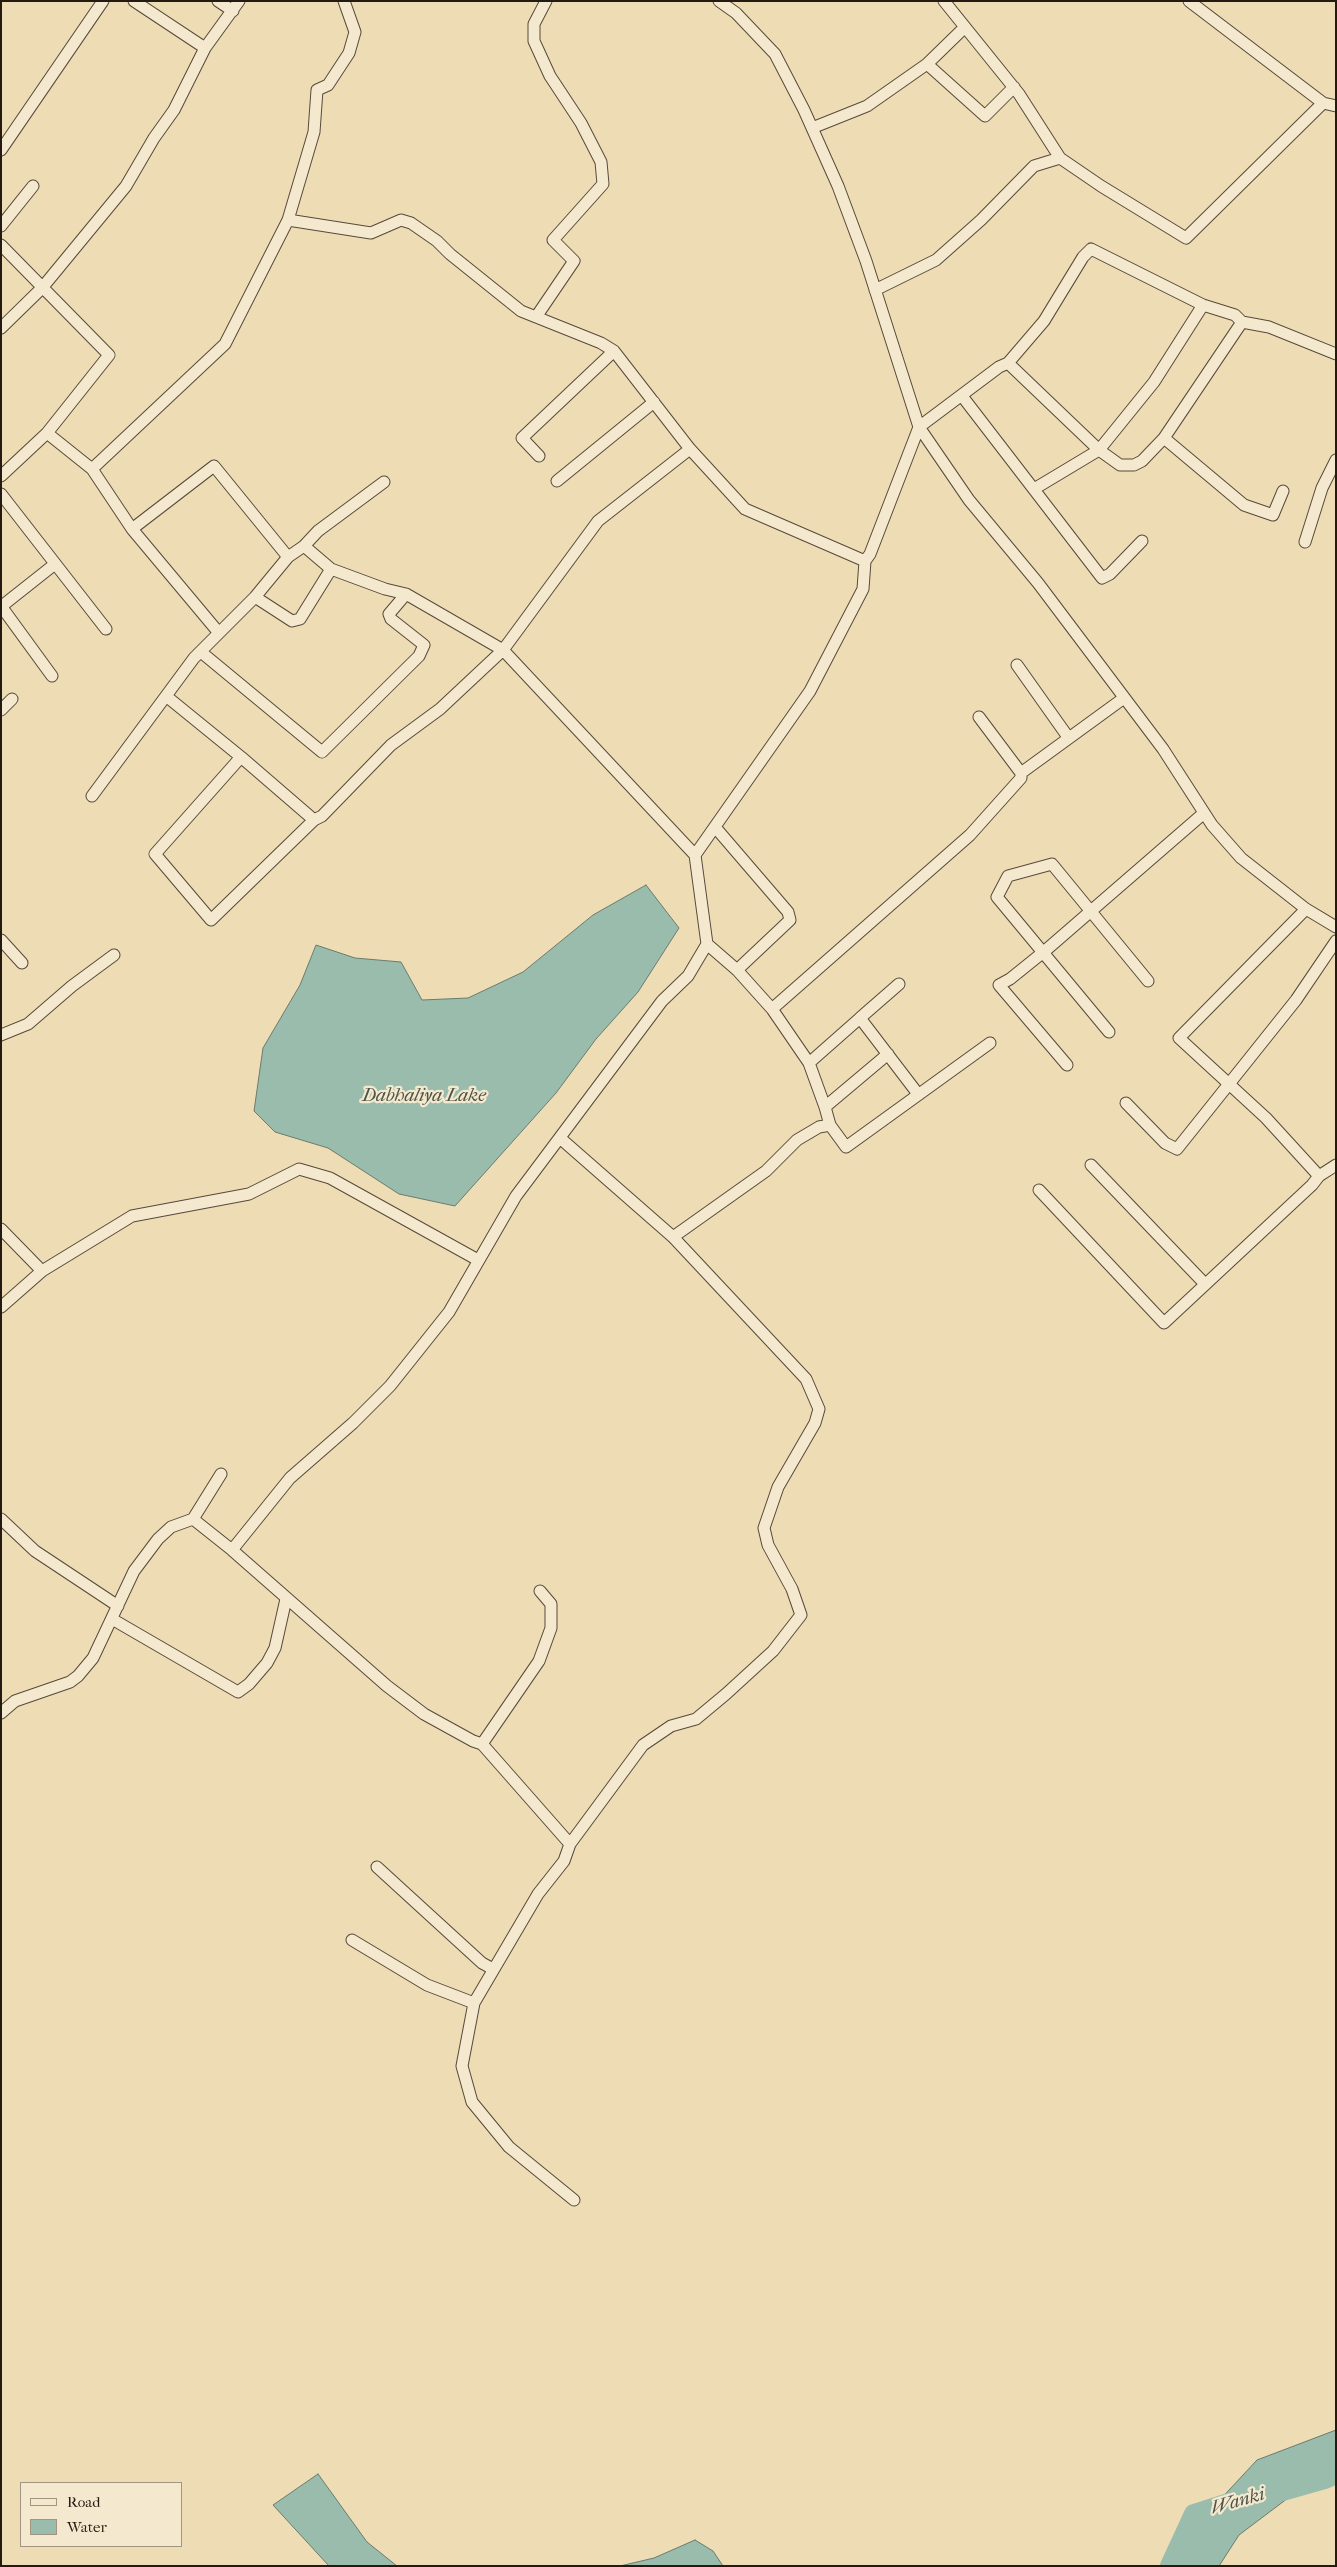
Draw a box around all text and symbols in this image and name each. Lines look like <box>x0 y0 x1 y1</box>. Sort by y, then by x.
water label: Dabhaliya Lake <box>362 1085 486 1107</box>
legend <box>20 2482 182 2547</box>
water label: Wanki <box>1208 2483 1268 2521</box>
text: Road <box>67 2493 100 2511</box>
text: Water <box>67 2518 107 2536</box>

